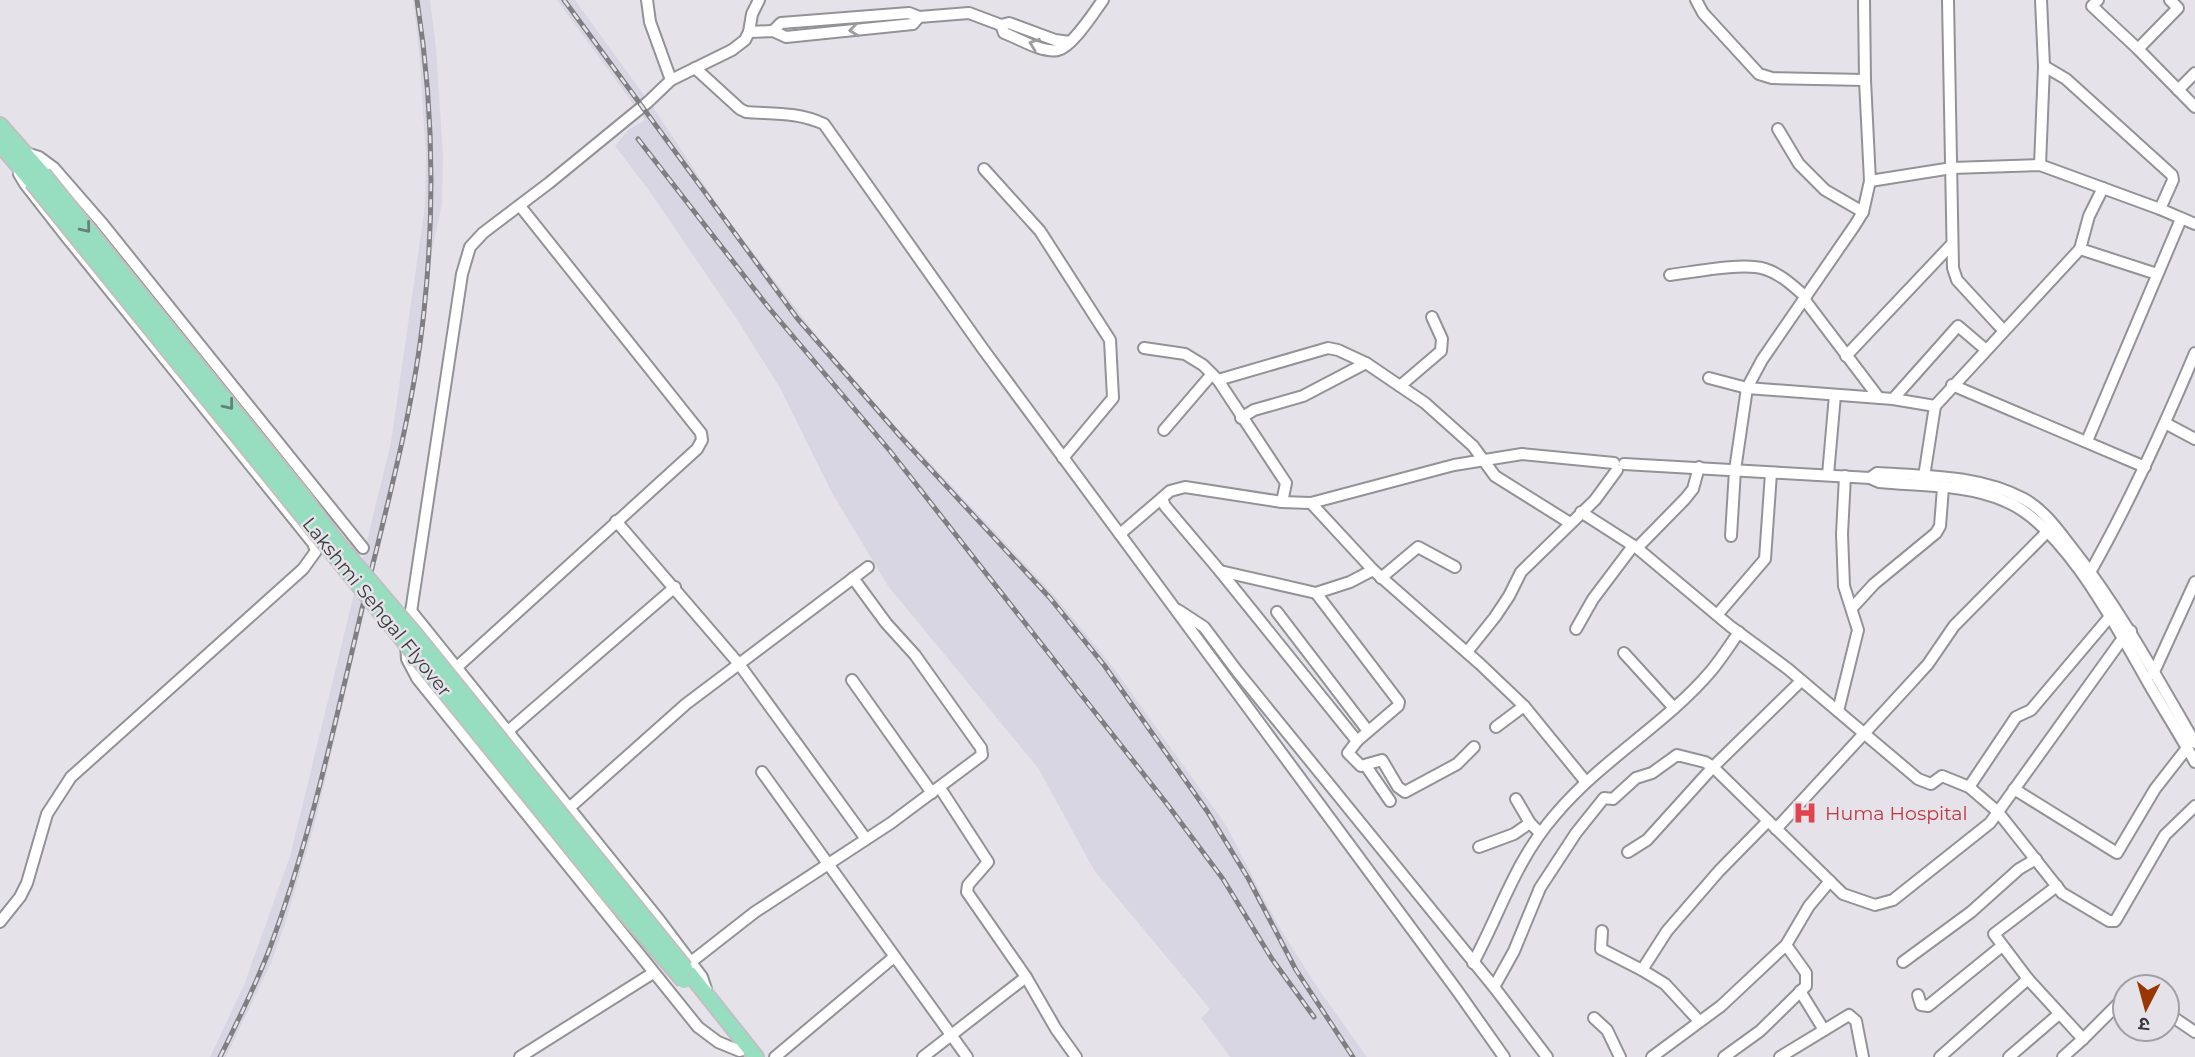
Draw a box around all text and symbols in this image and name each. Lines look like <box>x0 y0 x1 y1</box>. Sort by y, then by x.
one-way arrow <box>848 22 859 37</box>
one-way arrow <box>1028 38 1040 52</box>
one-way arrow <box>78 220 91 232</box>
one-way arrow <box>221 397 234 409</box>
street label: Lakshmi Sehgal Flyover <box>298 513 456 701</box>
hospital icon: Huma Hospital <box>1791 799 1819 827</box>
place label: Huma Hospital <box>1825 802 1968 825</box>
north arrow <box>2111 973 2181 1043</box>
text: उ <box>2137 1012 2151 1036</box>

